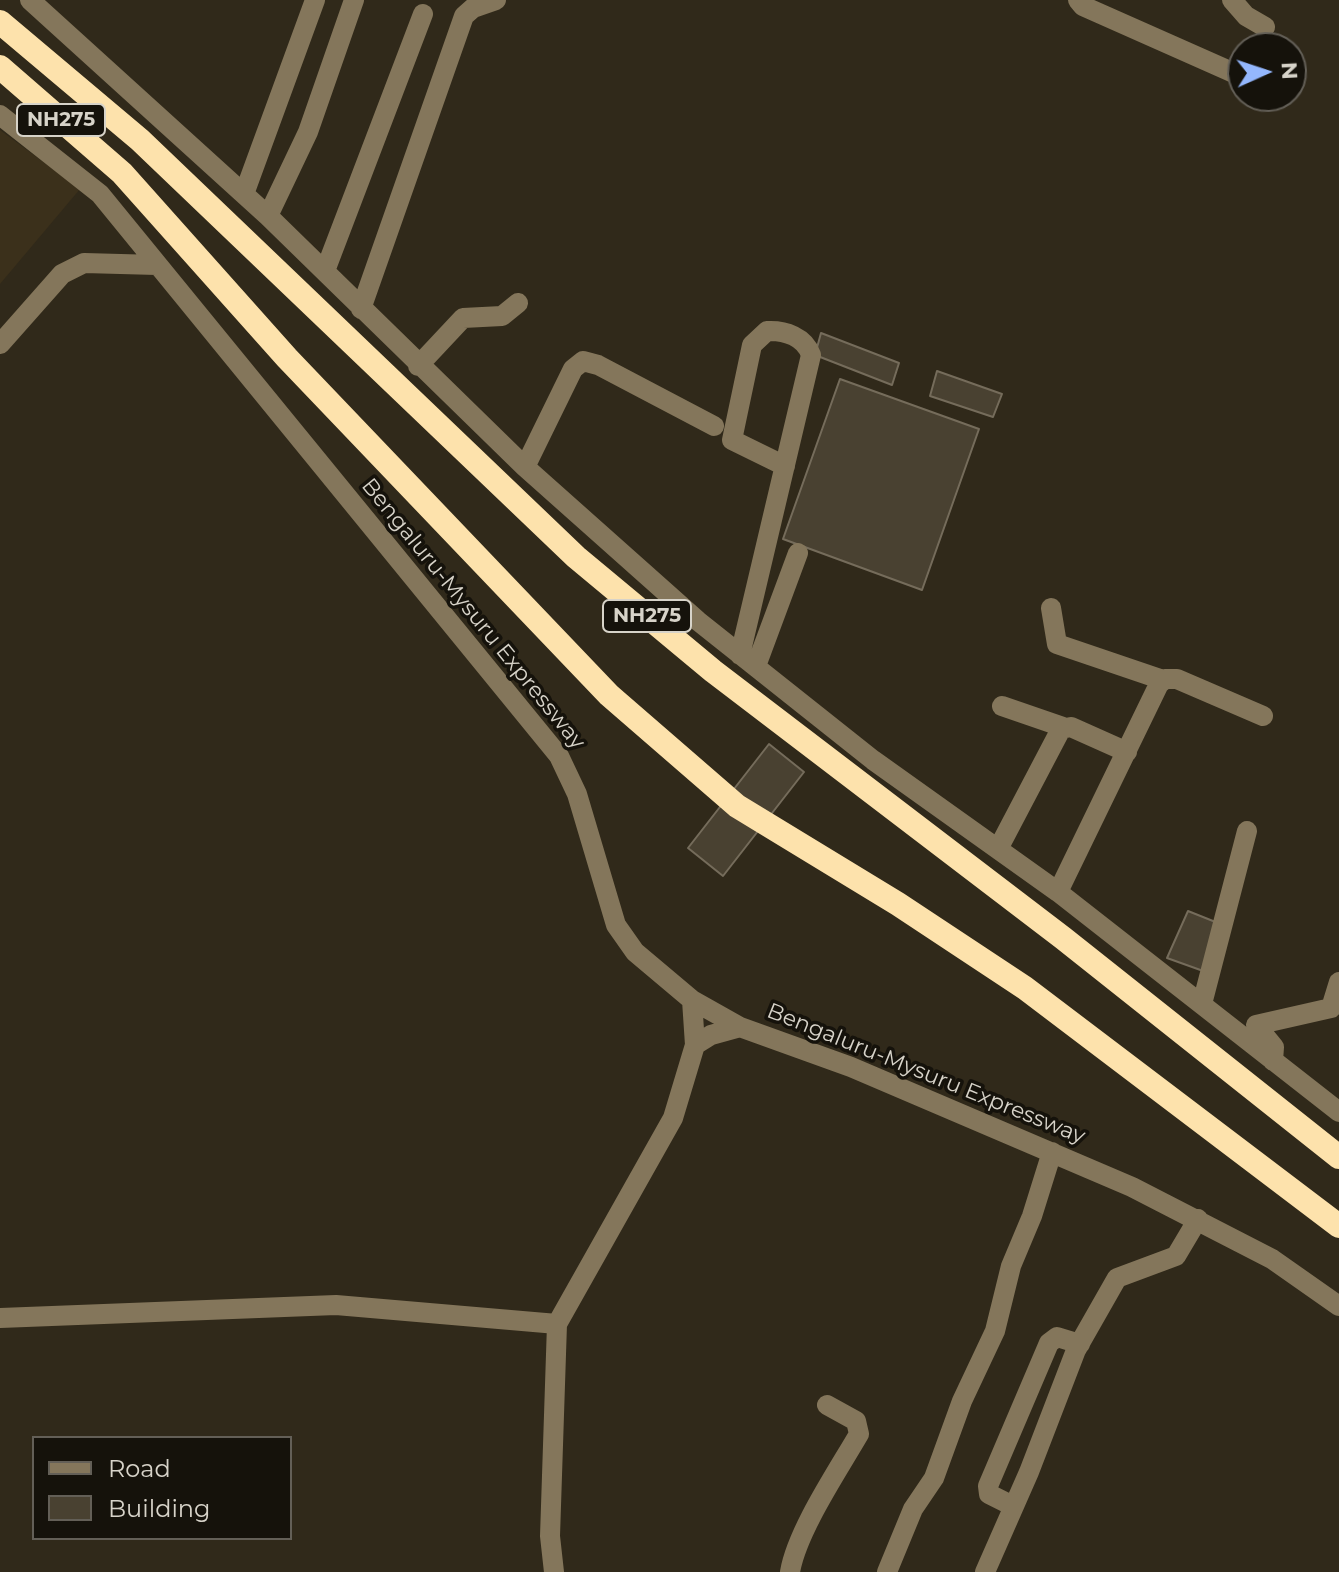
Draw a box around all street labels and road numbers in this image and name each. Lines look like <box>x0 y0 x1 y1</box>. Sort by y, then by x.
road number: NH275 <box>17 104 105 136</box>
street label: Bengaluru-Mysuru Expressway <box>356 473 590 755</box>
road number: NH275 <box>603 600 691 632</box>
street label: Bengaluru-Mysuru Expressway <box>763 998 1089 1150</box>

